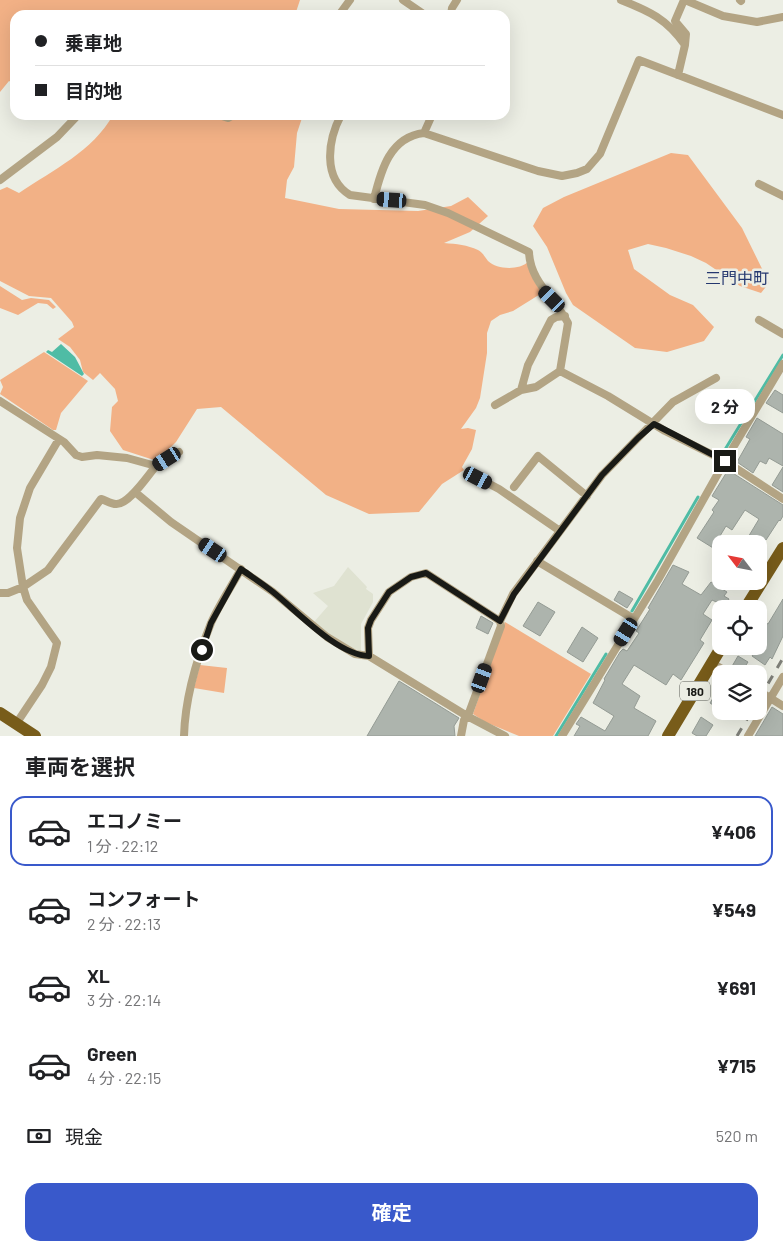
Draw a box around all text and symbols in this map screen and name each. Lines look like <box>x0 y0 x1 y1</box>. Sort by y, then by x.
text: 乗車地 <box>65 31 122 54</box>
text: 目的地 <box>65 79 122 102</box>
car <box>376 191 407 209</box>
district label: 三門中町 <box>705 268 769 287</box>
car <box>536 283 567 315</box>
callout: 2 分 <box>695 388 755 424</box>
text: 2 分 <box>711 397 739 416</box>
car <box>150 445 183 473</box>
route end <box>714 450 736 472</box>
car <box>461 465 494 491</box>
car <box>196 535 229 565</box>
north arrow <box>712 535 768 590</box>
map controls <box>712 535 767 720</box>
button: locate <box>712 600 767 655</box>
car <box>611 615 640 649</box>
route start <box>191 639 213 661</box>
car <box>469 661 494 695</box>
button: layers <box>712 665 767 720</box>
road number: 180 <box>680 681 710 700</box>
text: 車両を選択 <box>25 753 135 779</box>
icon: car <box>27 809 72 854</box>
text: エコノミー <box>87 809 182 832</box>
text: ¥406 <box>710 820 756 843</box>
text: 1 分 · 22:12 <box>87 836 158 855</box>
icon: car <box>27 887 72 932</box>
text: コンフォート <box>87 887 200 910</box>
text: ¥549 <box>711 898 756 921</box>
text: 2 分 · 22:13 <box>87 914 161 933</box>
text: XL <box>87 964 110 987</box>
icon: car <box>27 965 72 1010</box>
text: ¥691 <box>716 976 756 999</box>
text: 3 分 · 22:14 <box>87 990 161 1009</box>
text: Green <box>87 1042 137 1065</box>
icon: car <box>27 1043 72 1088</box>
text: ¥715 <box>716 1054 756 1077</box>
text: 4 分 · 22:15 <box>87 1068 161 1087</box>
icon: cash <box>25 1122 53 1150</box>
text: 現金 <box>65 1125 103 1148</box>
text: 520 m <box>716 1126 758 1145</box>
button: 確定 <box>25 1183 758 1241</box>

